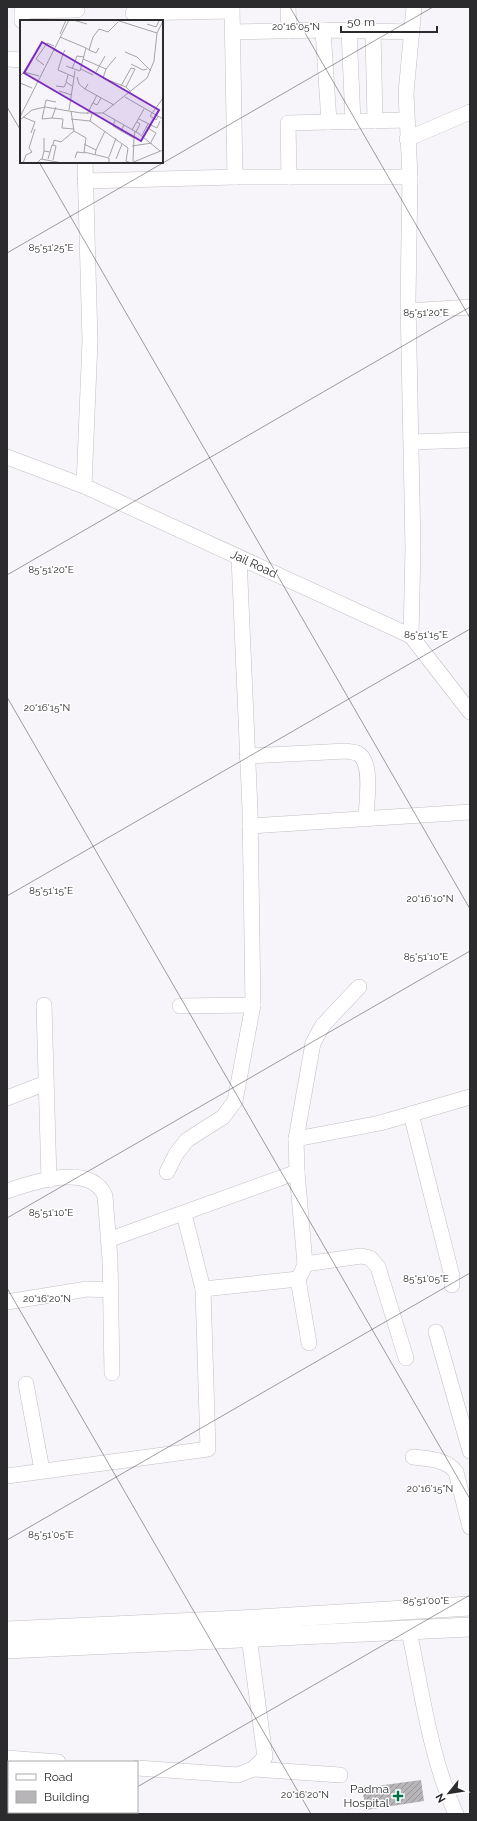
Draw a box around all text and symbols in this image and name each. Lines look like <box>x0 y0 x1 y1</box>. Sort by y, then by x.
scale bar <box>341 8 437 34</box>
text: 50 m <box>347 15 375 29</box>
inset map <box>20 20 163 163</box>
text: 20°16'05"N <box>272 21 320 32</box>
text: 85°51'25"E <box>28 242 74 253</box>
text: 85°51'20"E <box>403 307 449 318</box>
street label: Jail Road <box>229 547 279 581</box>
text: 85°51'20"E <box>28 564 74 575</box>
text: 85°51'15"E <box>404 629 448 640</box>
text: 20°16'15"N <box>24 702 70 713</box>
text: 85°51'15"E <box>29 885 73 896</box>
text: 20°16'10"N <box>406 893 454 904</box>
text: 85°51'10"E <box>404 951 448 962</box>
text: 85°51'10"E <box>29 1207 73 1218</box>
text: 85°51'05"E <box>403 1273 449 1284</box>
text: 20°16'20"N <box>23 1293 71 1304</box>
text: 20°16'15"N <box>407 1483 453 1494</box>
text: 85°51'05"E <box>28 1529 74 1540</box>
text: 85°51'00"E <box>403 1595 449 1606</box>
legend <box>8 1761 138 1813</box>
text: Road <box>44 1770 73 1784</box>
north arrow <box>429 1773 469 1813</box>
place label: Padma Hospital <box>343 1782 390 1810</box>
text: 20°16'20"N <box>281 1789 329 1800</box>
text: Building <box>44 1790 90 1804</box>
marker: Padma Hospital <box>392 1790 404 1802</box>
text: N <box>433 1791 449 1805</box>

